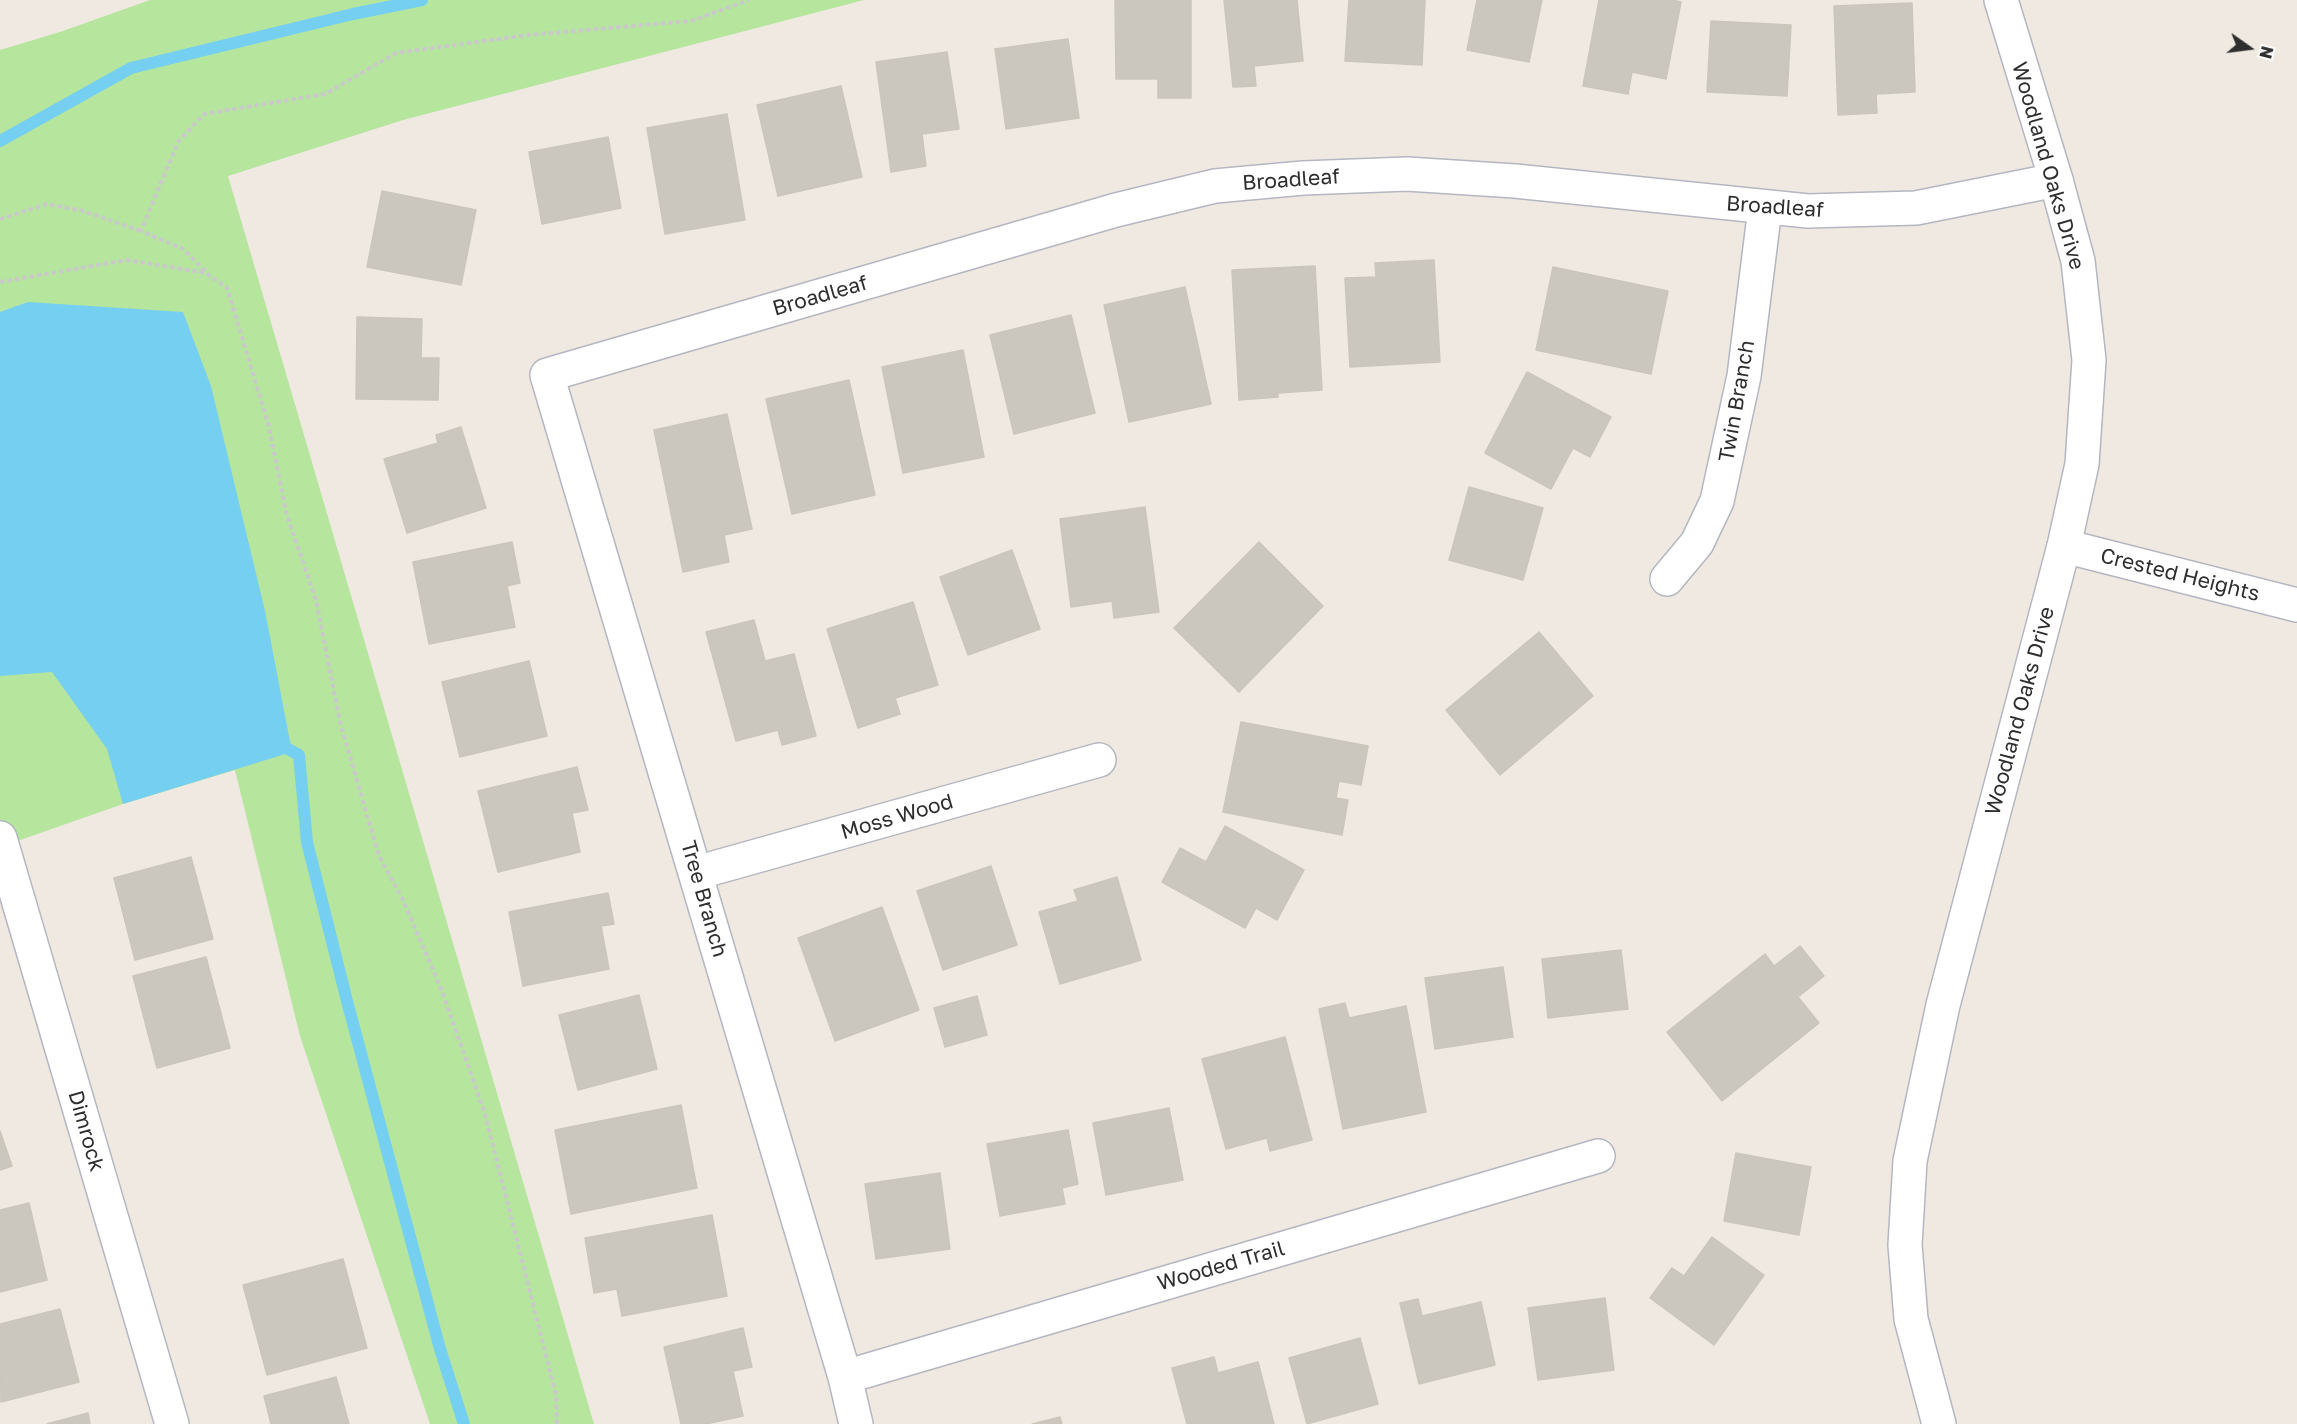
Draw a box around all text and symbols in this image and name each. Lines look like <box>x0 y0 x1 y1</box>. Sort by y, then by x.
north arrow <box>2219 18 2279 78</box>
text: N <box>2255 44 2278 61</box>
street label: Woodland Oaks Drive <box>2006 59 2090 273</box>
street label: Broadleaf <box>1241 164 1341 196</box>
street label: Broadleaf <box>1725 191 1825 223</box>
street label: Broadleaf <box>770 270 870 322</box>
street label: Twin Branch <box>1714 338 1760 464</box>
street label: Crested Heights <box>2098 543 2262 607</box>
street label: Woodland Oaks Drive <box>1980 604 2060 818</box>
street label: Moss Wood <box>838 789 956 845</box>
street label: Tree Branch <box>675 838 733 960</box>
street label: Dimrock <box>62 1088 110 1174</box>
street label: Wooded Trail <box>1155 1236 1287 1296</box>

